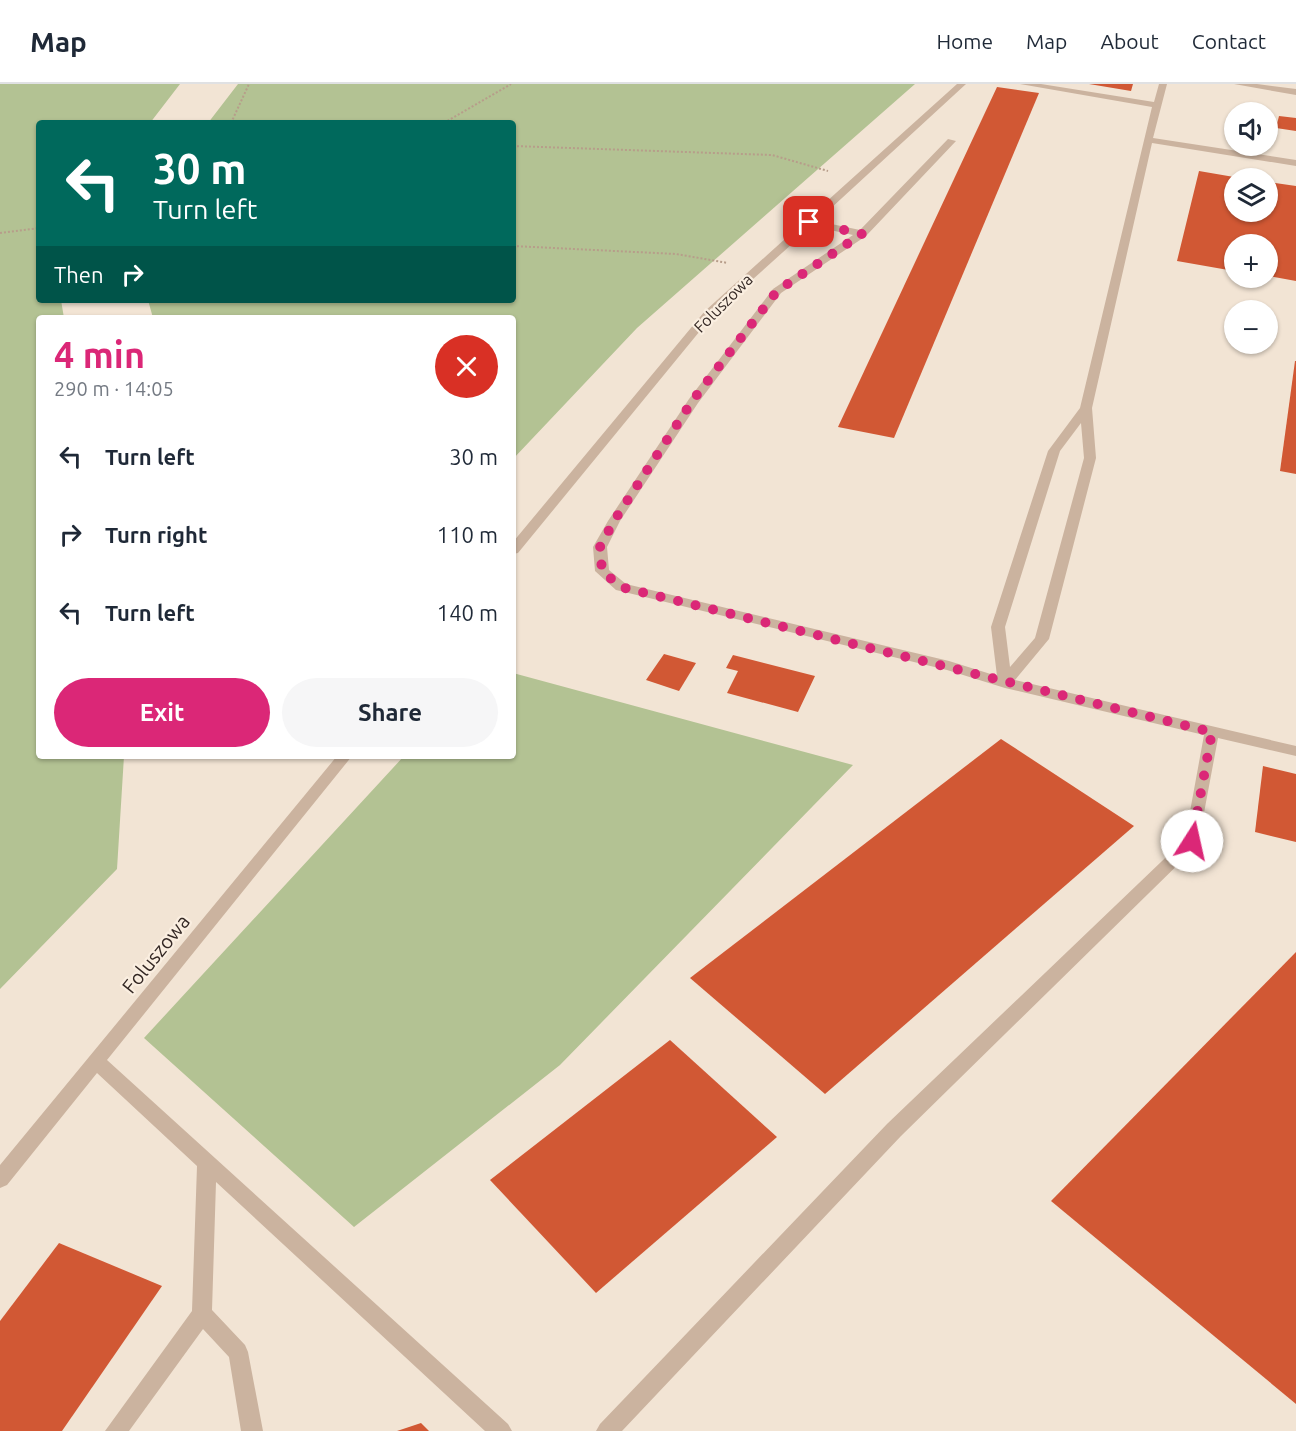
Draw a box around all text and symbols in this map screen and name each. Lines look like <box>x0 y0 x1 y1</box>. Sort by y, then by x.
text: Map <box>30 26 87 57</box>
text: Home <box>936 29 993 53</box>
text: Map <box>1026 29 1067 53</box>
text: About <box>1100 29 1159 53</box>
text: Contact <box>1192 29 1266 53</box>
map controls <box>1224 102 1278 354</box>
button: sound <box>1224 102 1278 156</box>
icon: left <box>54 144 132 222</box>
text: 30 m <box>153 145 247 192</box>
button: layers <box>1224 168 1278 222</box>
text: Turn left <box>153 194 257 224</box>
pin <box>783 196 834 247</box>
icon: arrive <box>792 205 825 238</box>
button: + <box>1224 234 1278 288</box>
icon: right <box>116 258 149 291</box>
text: Then <box>54 262 104 287</box>
street label: Foluszowa <box>690 270 756 336</box>
button: − <box>1224 300 1278 354</box>
text: 4 min <box>54 334 145 375</box>
button: close <box>435 335 498 398</box>
text: 290 m · 14:05 <box>54 377 174 400</box>
icon: left <box>54 440 87 473</box>
text: Turn left <box>105 444 195 469</box>
text: 30 m <box>449 444 498 469</box>
icon: right <box>54 518 87 551</box>
text: Turn right <box>105 522 207 547</box>
text: 110 m <box>437 522 498 547</box>
icon: left <box>54 596 87 629</box>
text: Turn left <box>105 600 195 625</box>
text: 140 m <box>437 600 498 625</box>
button: Exit <box>54 678 270 747</box>
button: Share <box>282 678 498 747</box>
position arrow <box>1160 809 1224 873</box>
street label: Foluszowa <box>117 910 194 997</box>

